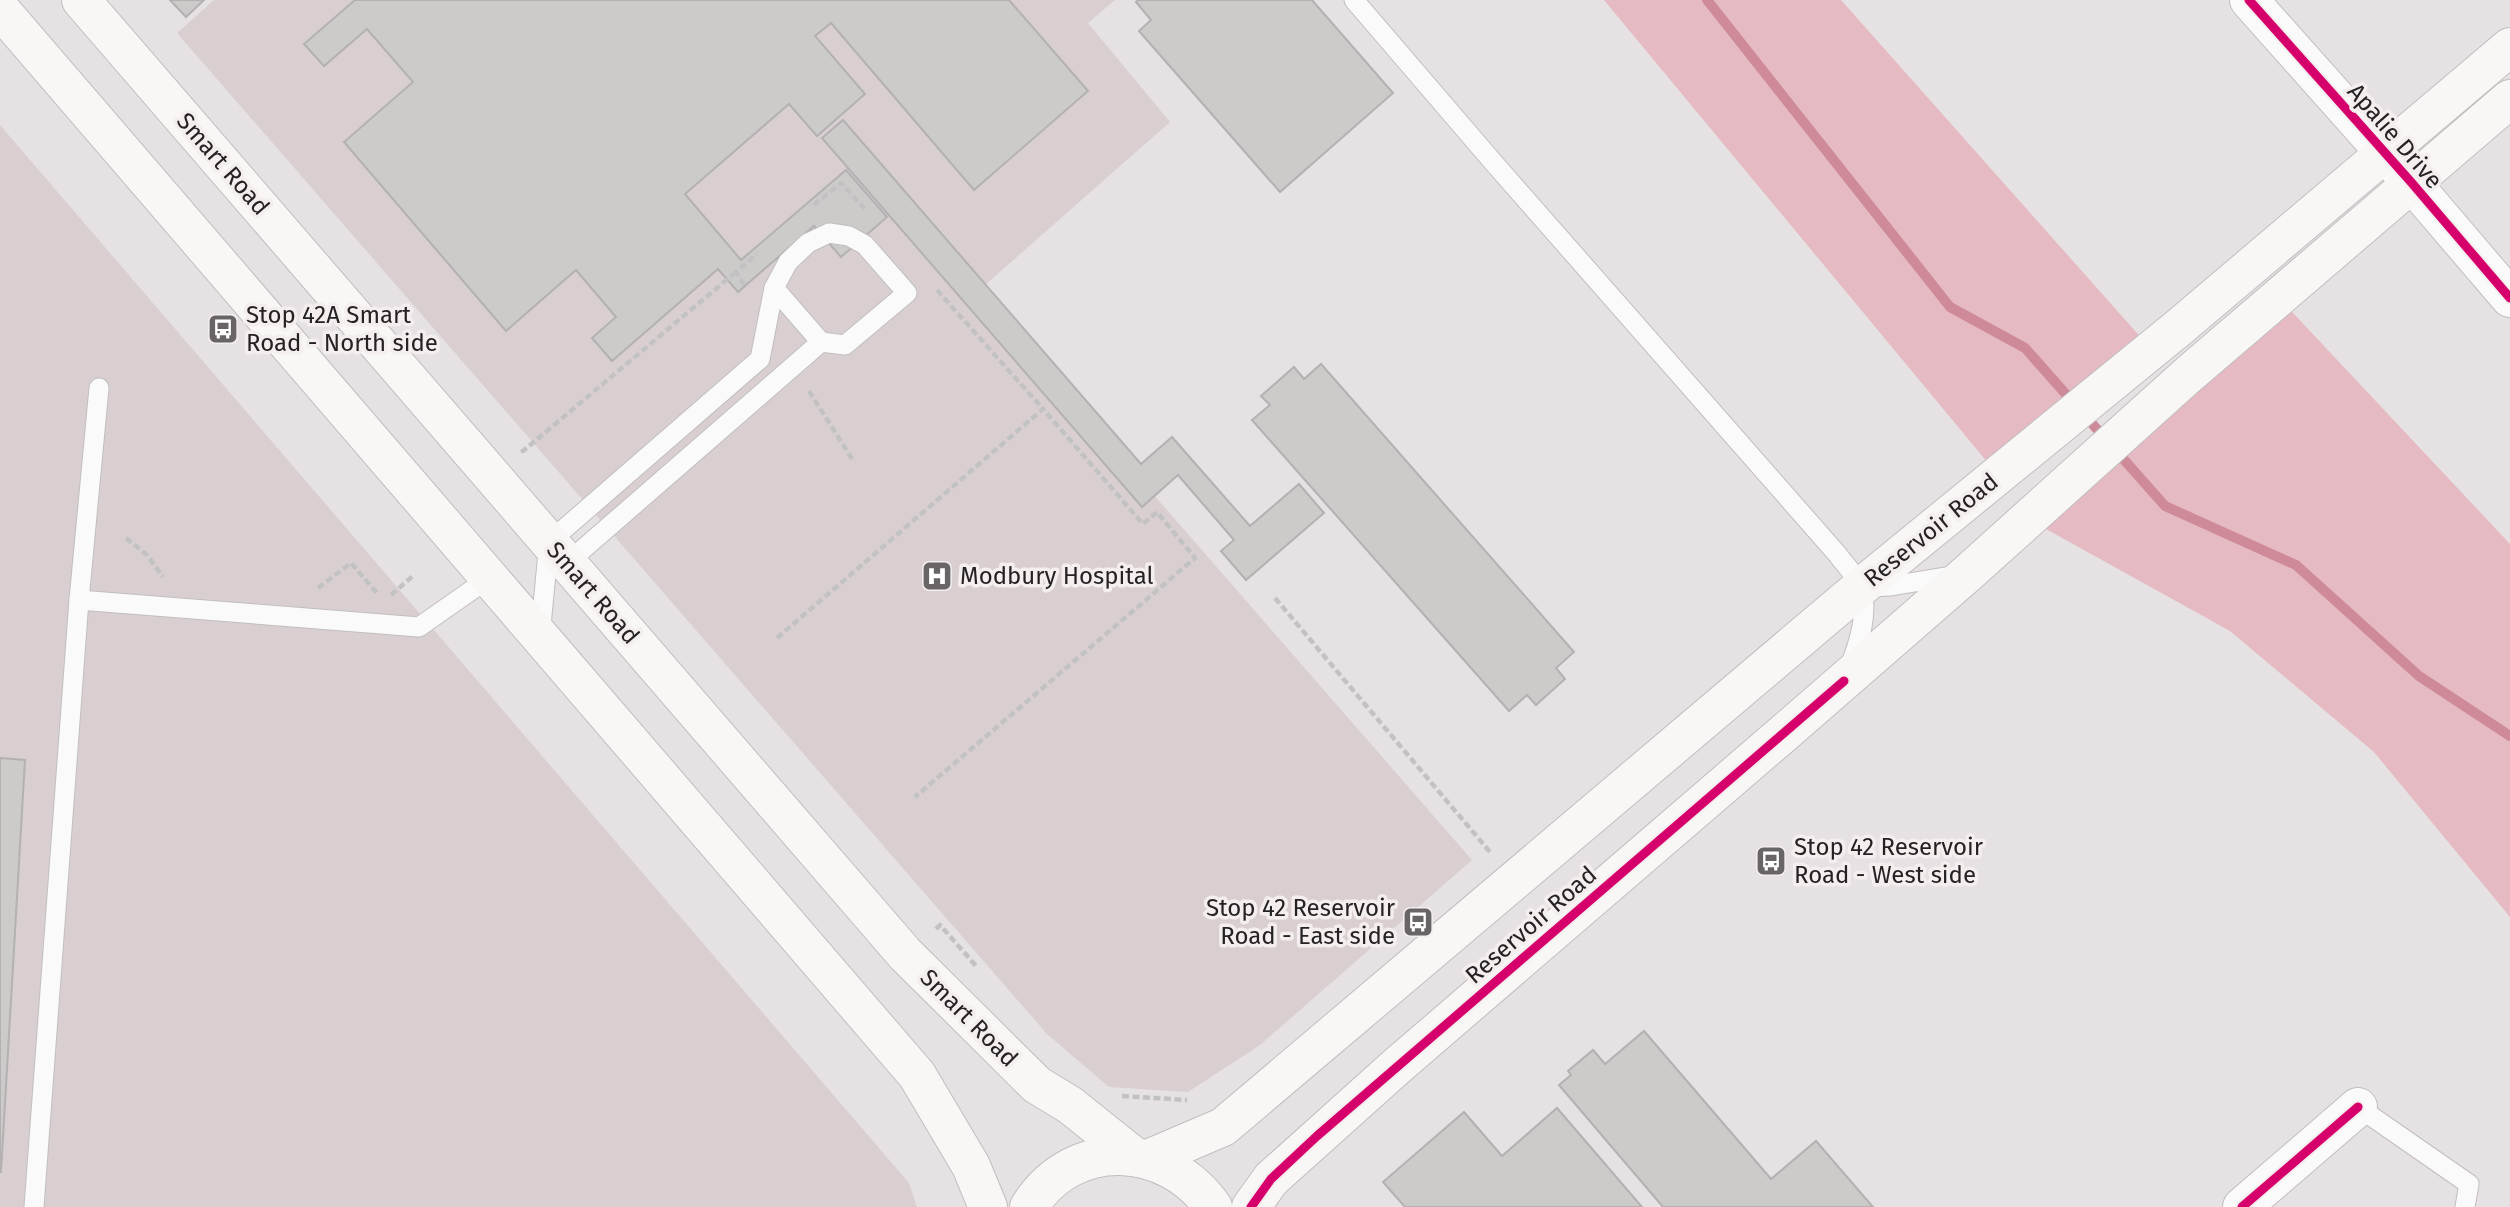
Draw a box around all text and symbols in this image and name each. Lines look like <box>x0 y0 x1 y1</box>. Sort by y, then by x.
street label: Apalie Drive <box>2342 78 2448 194</box>
street label: Smart Road <box>171 107 275 221</box>
place label: Stop 42A Smart Road - North side <box>246 301 438 357</box>
bus stop icon: Stop 42A Smart Road - North side <box>206 312 240 346</box>
street label: Reservoir Road <box>1858 467 2004 593</box>
street label: Smart Road <box>541 536 645 650</box>
hospital icon: Modbury Hospital <box>920 559 954 593</box>
place label: Modbury Hospital <box>960 562 1154 590</box>
place label: Stop 42 Reservoir Road - West side <box>1794 833 1984 889</box>
bus stop icon: Stop 42 Reservoir Road - West side <box>1754 844 1788 878</box>
street label: Reservoir Road <box>1460 861 1602 989</box>
place label: Stop 42 Reservoir Road - East side <box>1206 894 1396 950</box>
bus stop icon: Stop 42 Reservoir Road - East side <box>1401 905 1435 939</box>
street label: Smart Road <box>914 963 1024 1073</box>

